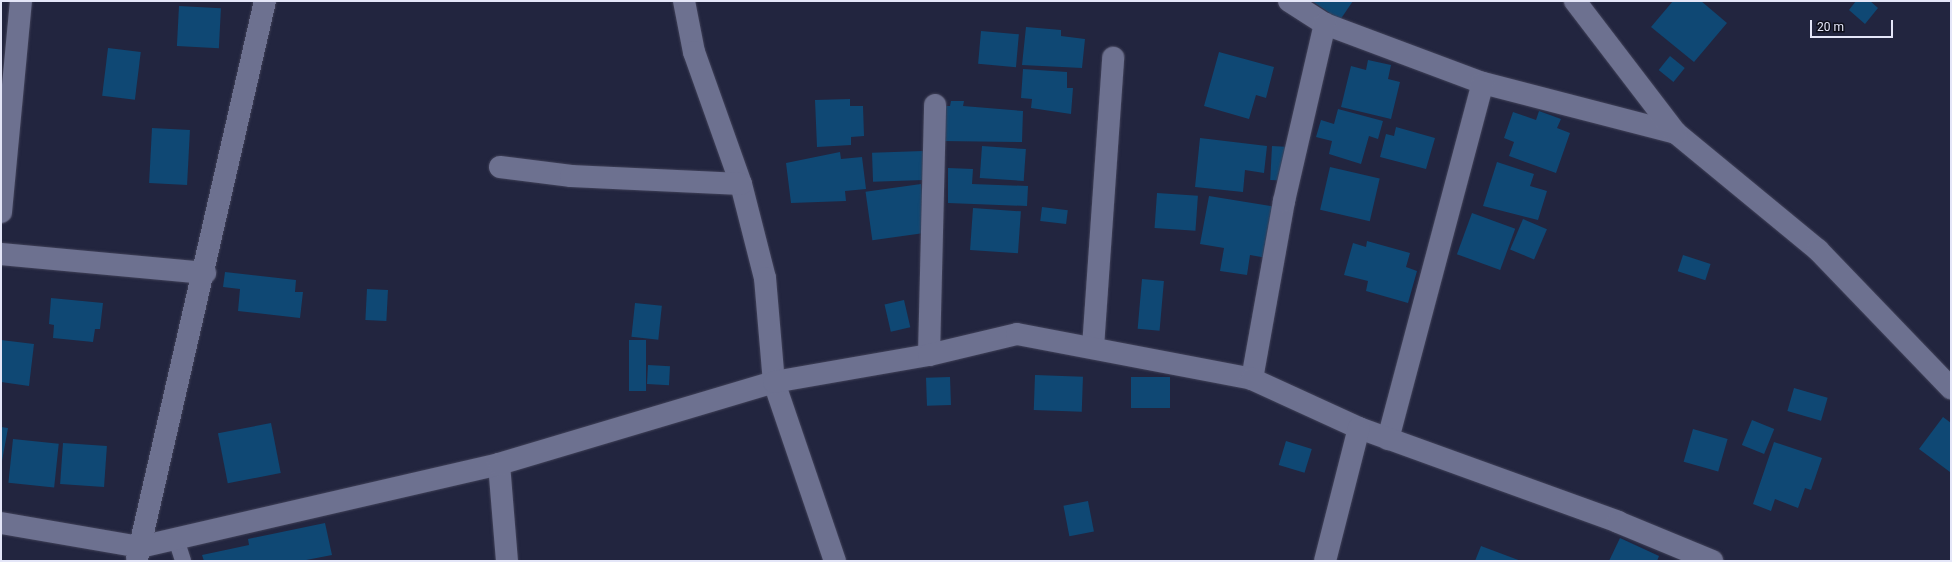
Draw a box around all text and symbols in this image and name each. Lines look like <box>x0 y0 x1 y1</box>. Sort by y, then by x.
scale bar <box>1812 12 1895 38</box>
text: 20 m <box>1817 20 1844 34</box>

